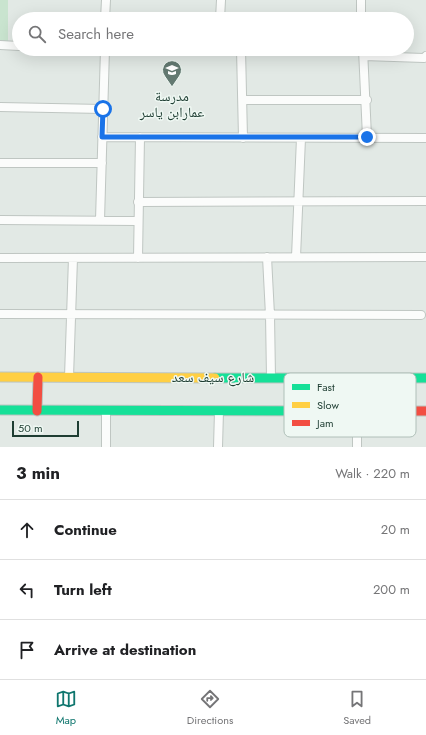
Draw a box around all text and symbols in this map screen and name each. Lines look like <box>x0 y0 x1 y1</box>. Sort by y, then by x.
search box <box>12 12 414 56</box>
icon: search <box>26 23 48 45</box>
text: Search here <box>58 23 134 45</box>
school or university icon: مدرسة عمارابن ياسر <box>161 59 183 87</box>
place label: مدرسة عمارابن ياسر <box>139 86 204 122</box>
route start <box>94 100 112 118</box>
route end <box>358 128 376 146</box>
street label: شارع سيف سعد <box>172 367 254 387</box>
legend <box>284 373 416 437</box>
text: Fast <box>317 379 335 395</box>
text: Slow <box>317 397 339 413</box>
text: Jam <box>315 415 334 431</box>
scale bar <box>12 419 79 438</box>
text: 50 m <box>18 420 43 436</box>
text: 3 min <box>16 461 60 485</box>
text: Walk · 220 m <box>335 464 410 483</box>
icon: ahead <box>16 519 38 541</box>
text: Continue <box>54 519 117 541</box>
text: 20 m <box>381 520 410 539</box>
icon: left <box>16 579 38 601</box>
text: Turn left <box>54 579 112 601</box>
text: 200 m <box>373 580 410 599</box>
icon: arrive <box>16 639 38 661</box>
text: Arrive at destination <box>54 639 196 661</box>
tab: Map <box>55 688 77 728</box>
tab: Directions <box>187 688 233 728</box>
tab: Saved <box>343 688 371 728</box>

